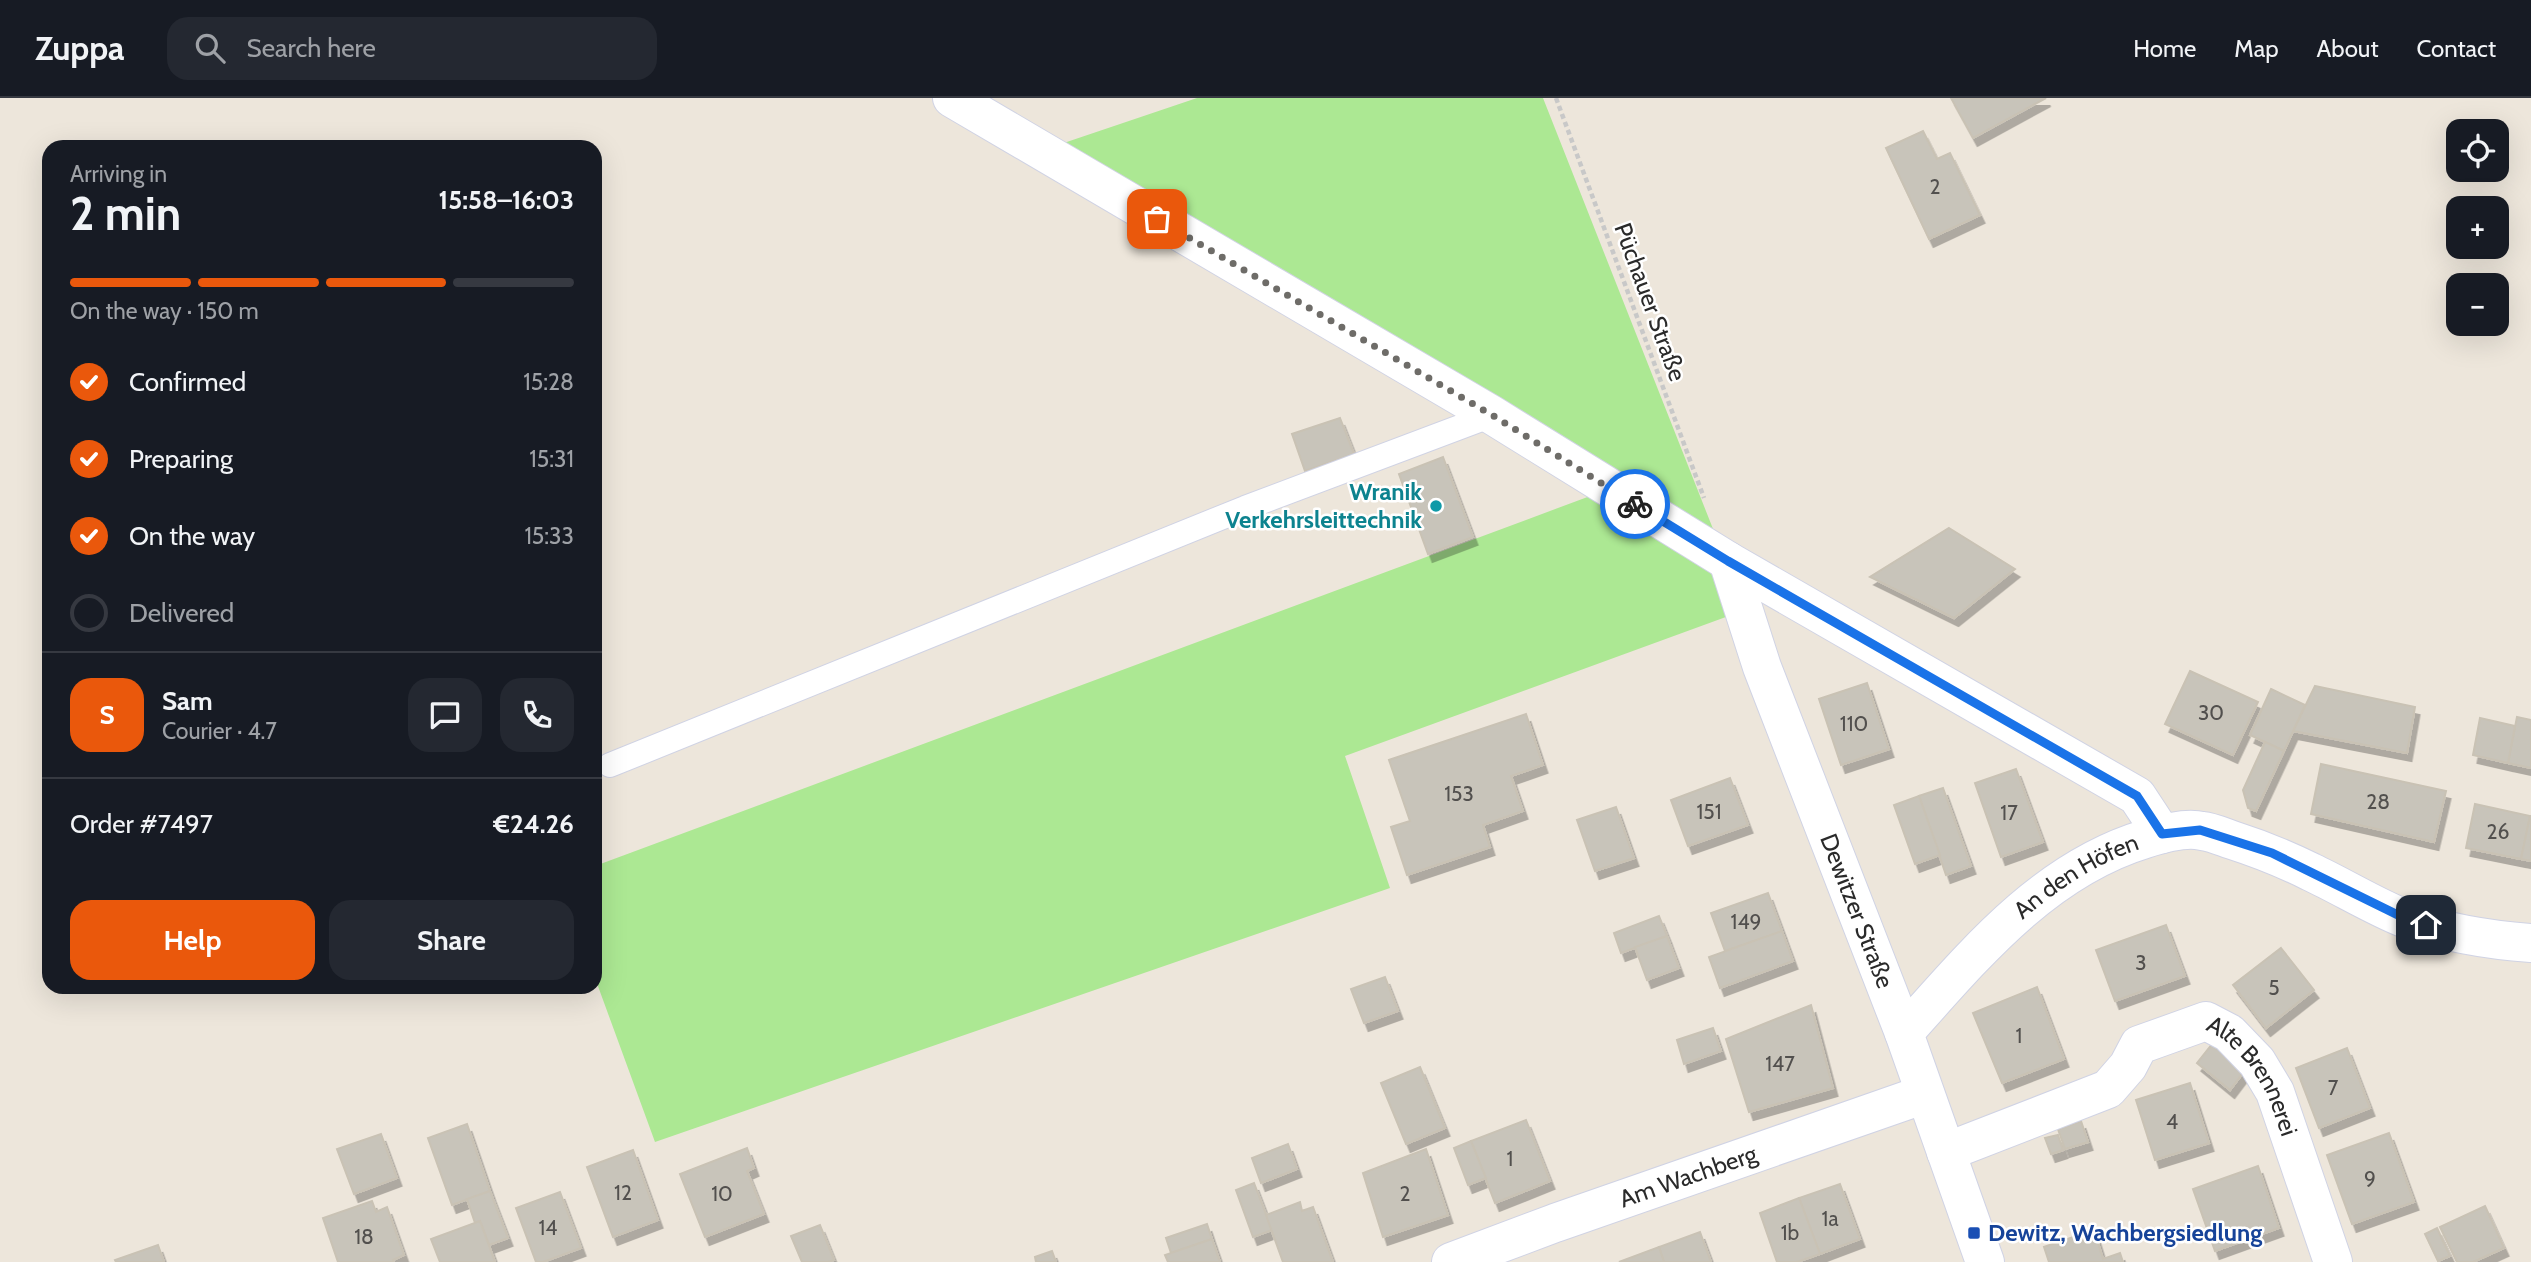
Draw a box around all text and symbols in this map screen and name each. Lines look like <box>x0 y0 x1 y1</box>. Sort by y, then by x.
search box <box>167 17 657 80</box>
text: Zuppa <box>35 28 125 68</box>
icon: search <box>191 29 229 67</box>
text: Search here <box>247 32 376 64</box>
text: Home <box>2133 34 2196 63</box>
text: Map <box>2234 34 2279 63</box>
text: About <box>2317 34 2379 63</box>
text: Contact <box>2417 34 2496 63</box>
map controls <box>2446 119 2509 336</box>
button: locate <box>2446 119 2509 182</box>
text: Arriving in <box>70 160 167 188</box>
house number: 2 <box>1929 174 1941 199</box>
text: 15:58–16:03 <box>439 184 574 216</box>
text: 2 min <box>70 186 181 242</box>
pin <box>1127 189 1187 249</box>
button: + <box>2446 196 2509 259</box>
icon: bag <box>1138 200 1176 238</box>
street label: Püchauer Straße <box>1608 219 1693 385</box>
button: − <box>2446 273 2509 336</box>
text: On the way · 150 m <box>70 297 259 325</box>
icon: check <box>70 363 108 401</box>
text: Confirmed <box>129 366 246 398</box>
text: 15:28 <box>523 368 574 396</box>
icon: check <box>70 440 108 478</box>
text: Preparing <box>129 443 233 475</box>
text: 15:31 <box>529 445 574 473</box>
courier <box>1600 469 1670 539</box>
place label: Wranik Verkehrsleittechnik <box>1225 477 1422 534</box>
icon: bike <box>1616 485 1654 523</box>
marker: Wranik Verkehrsleittechnik <box>1428 498 1444 514</box>
icon: check <box>70 517 108 555</box>
text: On the way <box>129 520 255 552</box>
text: 15:33 <box>524 522 574 550</box>
text: Delivered <box>129 597 234 629</box>
button: chat <box>408 678 482 752</box>
button: phone <box>500 678 574 752</box>
text: Sam <box>162 685 213 717</box>
text: S <box>99 699 115 731</box>
house number: 30 <box>2198 700 2224 725</box>
house number: 110 <box>1840 711 1868 736</box>
text: Courier · 4.7 <box>162 717 277 745</box>
house number: 153 <box>1444 781 1474 806</box>
house number: 28 <box>2366 789 2390 814</box>
house number: 151 <box>1696 799 1722 824</box>
house number: 17 <box>2000 800 2018 825</box>
text: Order #7497 <box>70 808 213 840</box>
text: €24.26 <box>493 808 574 840</box>
house number: 26 <box>2487 819 2510 844</box>
street label: An den Höfen <box>2008 827 2142 925</box>
street label: Dewitzer Straße <box>1814 829 1900 992</box>
pin <box>2396 895 2456 955</box>
button: Help <box>70 900 315 980</box>
button: Share <box>329 900 574 980</box>
icon: home <box>2407 906 2445 944</box>
house number: 149 <box>1731 909 1761 934</box>
house number: 3 <box>2135 950 2147 975</box>
house number: 5 <box>2268 975 2280 1000</box>
street label: Alte Brennerei <box>2202 1009 2304 1139</box>
house number: 1 <box>2016 1023 2022 1048</box>
house number: 147 <box>1765 1051 1795 1076</box>
house number: 7 <box>2328 1075 2339 1100</box>
house number: 4 <box>2166 1109 2178 1134</box>
street label: Am Wachberg <box>1615 1138 1761 1213</box>
house number: 1 <box>1507 1146 1513 1171</box>
house number: 9 <box>2364 1166 2376 1191</box>
house number: 12 <box>614 1180 632 1205</box>
house number: 10 <box>711 1181 733 1206</box>
house number: 2 <box>1399 1181 1411 1206</box>
house number: 1a <box>1822 1206 1838 1231</box>
house number: 14 <box>539 1215 557 1240</box>
place label: Dewitz, Wachbergsiedlung <box>1988 1218 2262 1247</box>
house number: 1b <box>1781 1220 1799 1245</box>
house number: 18 <box>354 1224 374 1249</box>
marker: Dewitz, Wachbergsiedlung <box>1966 1225 1982 1241</box>

